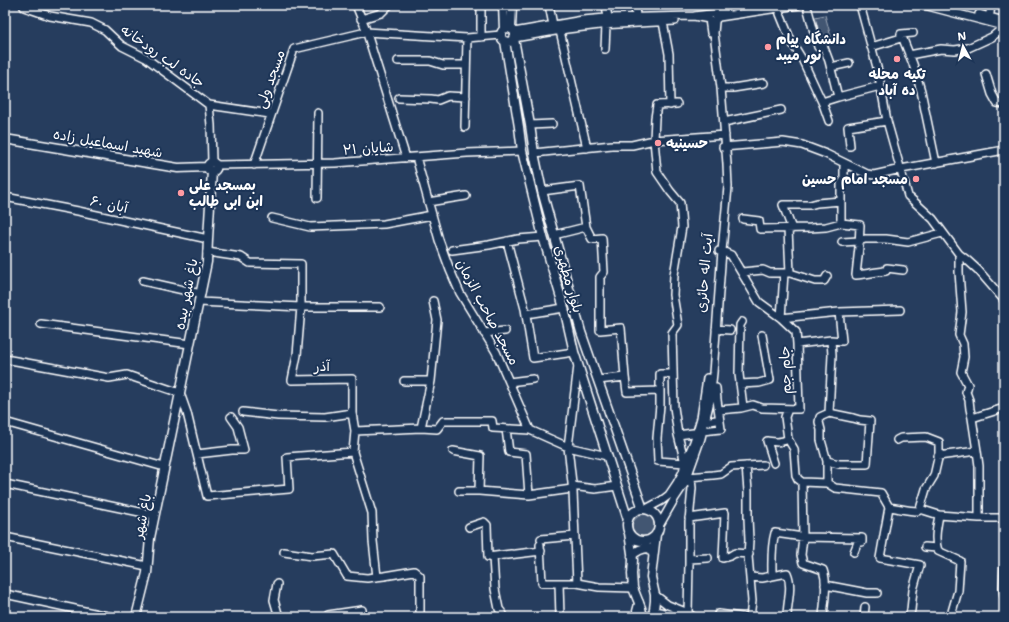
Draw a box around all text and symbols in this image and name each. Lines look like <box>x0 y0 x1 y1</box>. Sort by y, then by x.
street label: جاده لب رودخانه <box>118 20 208 92</box>
north arrow <box>943 26 983 66</box>
text: N <box>957 29 967 45</box>
place label: دانشگاه پیام نور میبد <box>776 30 846 65</box>
marker: دانشگاه پیام نور میبد <box>763 42 773 52</box>
street label: مسجد ولی <box>251 47 289 111</box>
marker: تکیه محله ده آباد <box>892 54 902 64</box>
place label: تکیه محله ده آباد <box>869 65 926 99</box>
street label: شهید اسماعیل زاده <box>52 125 164 161</box>
place label: حسینیه <box>666 134 708 152</box>
street label: شایان ۲۱ <box>342 137 394 159</box>
marker: حسینیه <box>653 138 663 148</box>
place label: مسجد امام حسین <box>802 170 908 190</box>
marker: مسجد امام حسین <box>911 174 921 184</box>
place label: بمسجد علی ابن ابی طالب <box>189 176 263 210</box>
marker: بمسجد علی ابن ابی طالب <box>176 188 186 198</box>
street label: آبان ۶۰ <box>88 191 130 217</box>
street label: آیت اله حائری <box>692 232 716 313</box>
street label: بلوار مطهری <box>551 243 587 315</box>
street label: مسجد صاحب الزمان <box>452 256 524 368</box>
street label: باغ شهر بیده <box>170 257 203 331</box>
street label: جام جم <box>775 345 797 395</box>
street label: آذر <box>313 357 330 375</box>
street label: باغ شهر <box>129 492 156 541</box>

